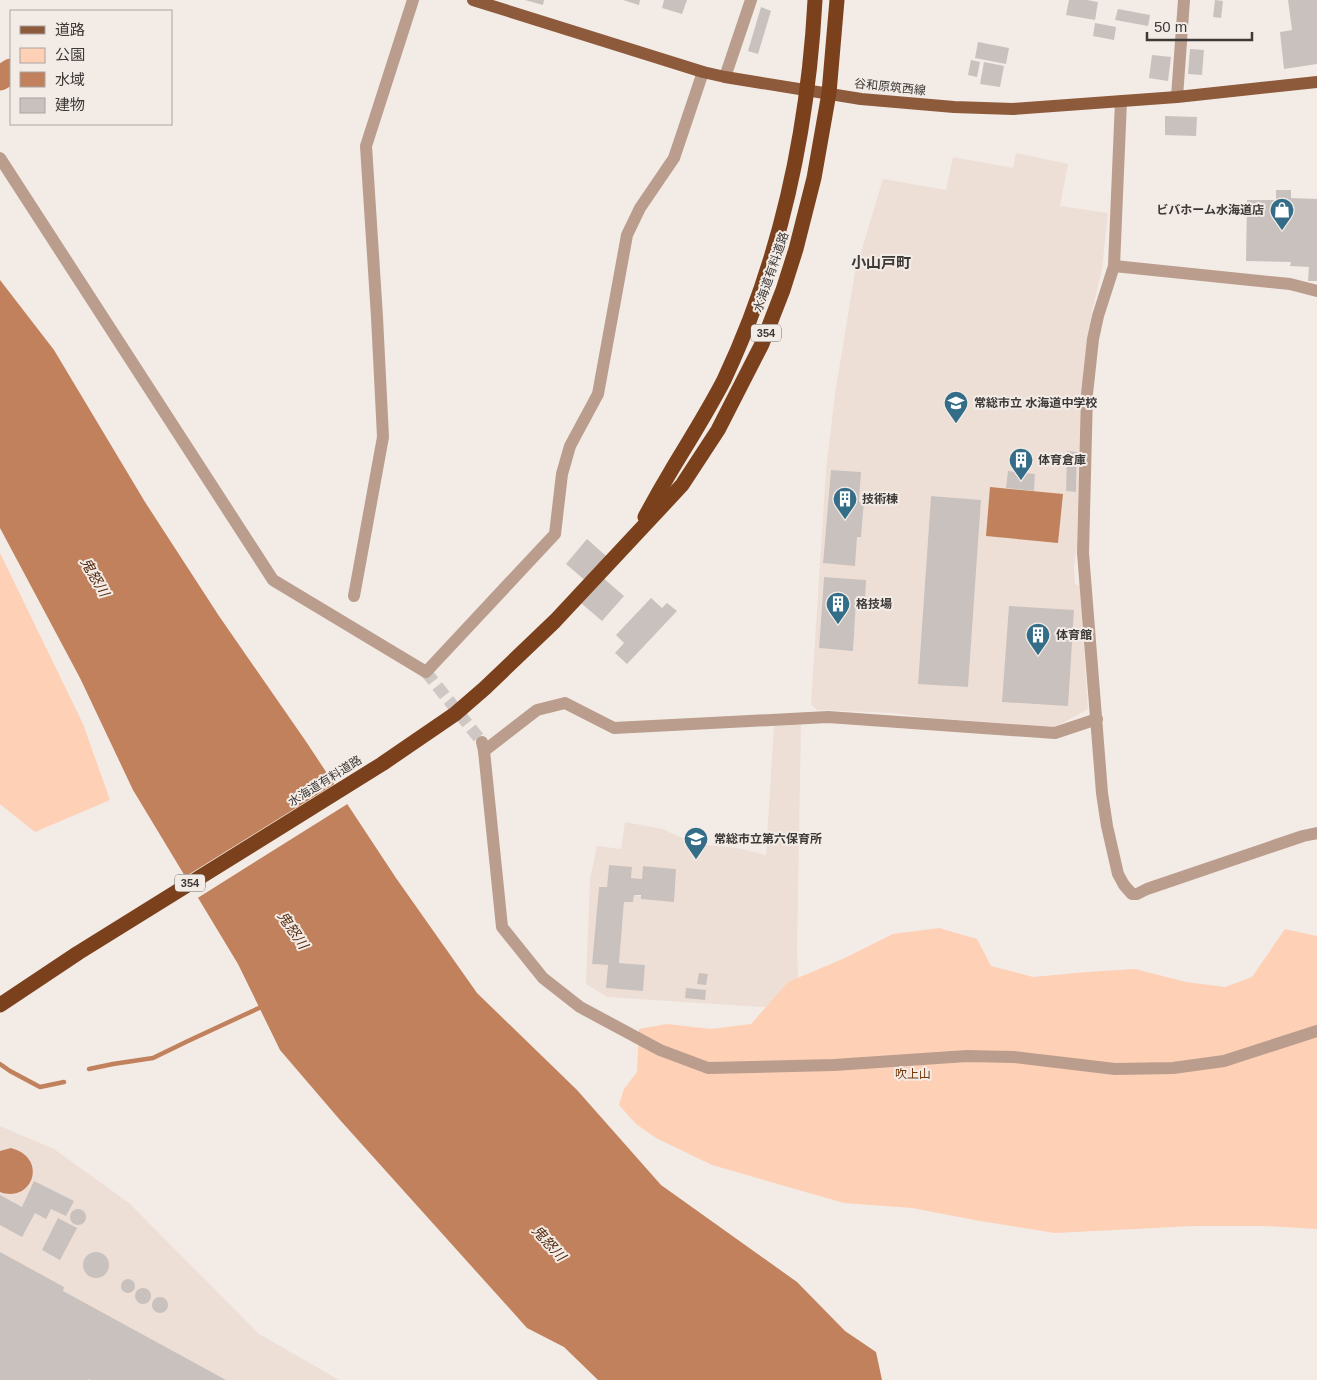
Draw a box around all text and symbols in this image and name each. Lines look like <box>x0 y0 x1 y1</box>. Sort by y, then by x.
legend <box>10 10 172 125</box>
scale bar <box>1147 10 1252 42</box>
text: 50 m <box>1154 18 1187 35</box>
text: 道路 <box>55 21 85 38</box>
text: 公園 <box>55 46 85 63</box>
text: 水域 <box>55 71 85 88</box>
street label: 谷和原筑西線 <box>853 76 927 98</box>
text: 建物 <box>55 96 85 113</box>
shop icon: ビバホーム水海道店 <box>1269 197 1295 231</box>
place label: ビバホーム水海道店 <box>1156 203 1264 217</box>
street label: 水海道有料道路 <box>751 230 791 314</box>
district label: 小山戸町 <box>851 254 911 271</box>
road number: 354 <box>751 324 781 342</box>
school or university icon: 常総市立 水海道中学校 <box>943 390 969 424</box>
place label: 常総市立 水海道中学校 <box>974 396 1097 410</box>
building icon: 体育倉庫 <box>1008 447 1034 481</box>
place label: 体育倉庫 <box>1038 453 1086 467</box>
building icon: 技術棟 <box>832 486 858 520</box>
place label: 技術棟 <box>862 492 898 506</box>
water label: 鬼怒川 <box>78 555 113 601</box>
building icon: 格技場 <box>825 591 851 625</box>
place label: 格技場 <box>856 597 892 611</box>
building icon: 体育館 <box>1025 622 1051 656</box>
place label: 体育館 <box>1056 628 1092 642</box>
street label: 水海道有料道路 <box>286 753 364 809</box>
school or university icon: 常総市立第六保育所 <box>683 826 709 860</box>
place label: 常総市立第六保育所 <box>714 832 822 846</box>
road number: 354 <box>175 874 205 891</box>
water label: 鬼怒川 <box>275 908 312 954</box>
park label: 吹上山 <box>895 1067 931 1081</box>
water label: 鬼怒川 <box>529 1222 570 1265</box>

